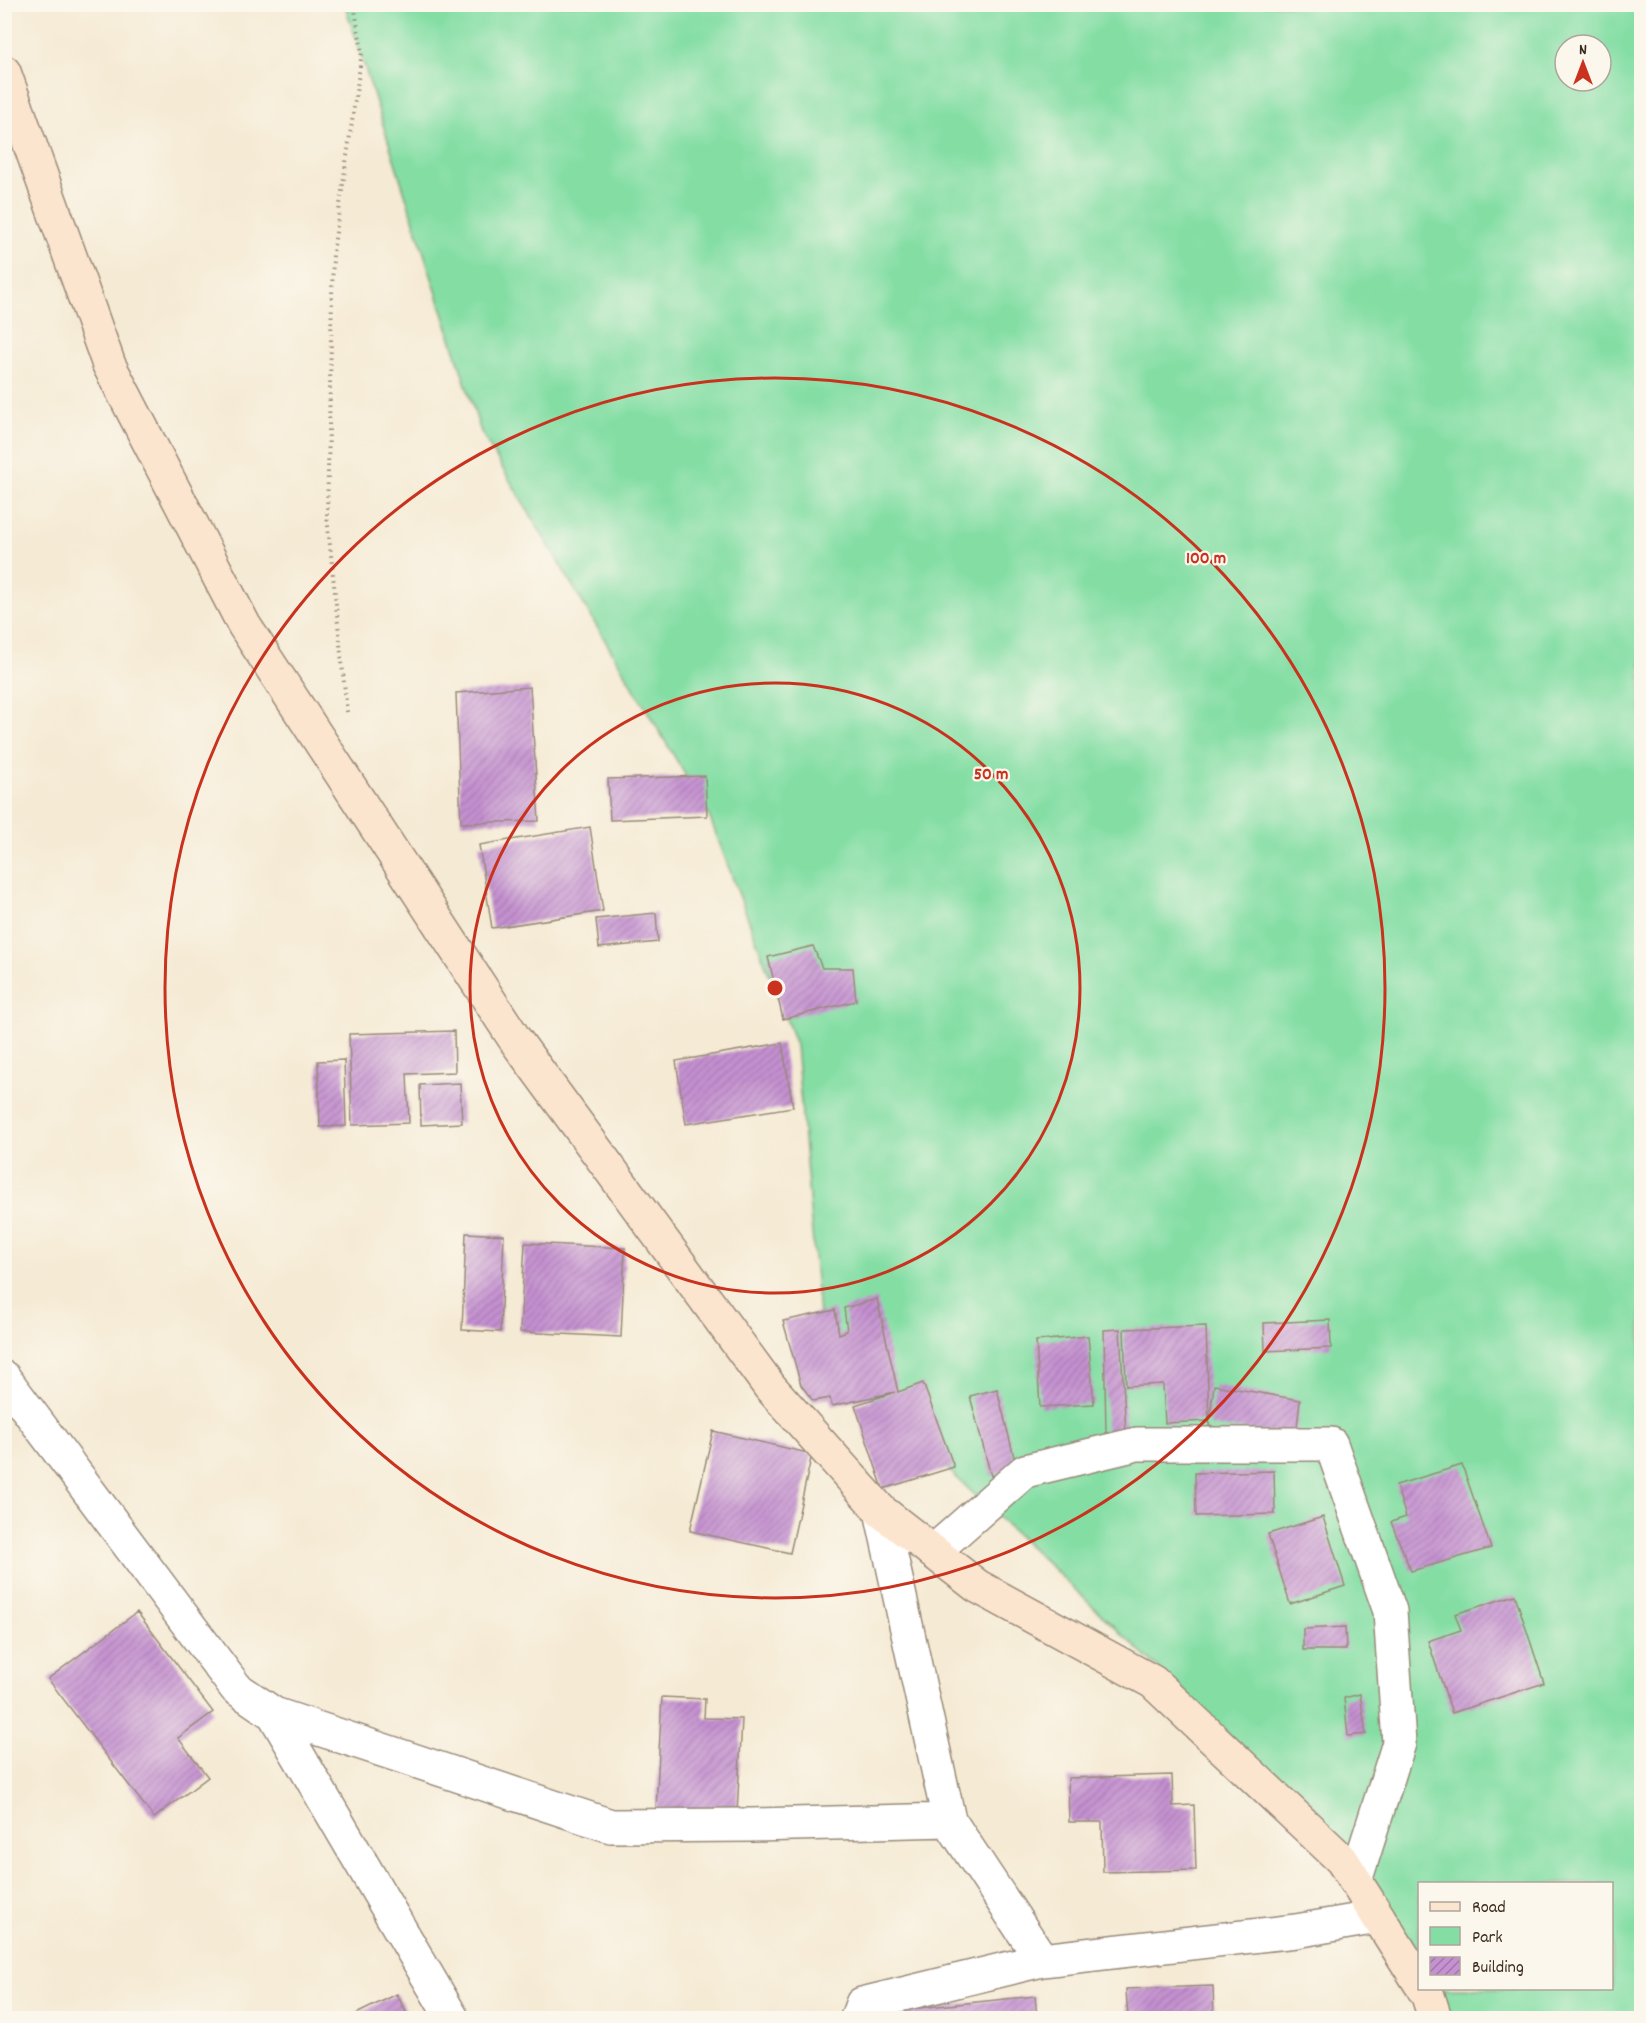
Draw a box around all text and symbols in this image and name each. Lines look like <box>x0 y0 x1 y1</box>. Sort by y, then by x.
north arrow <box>1553 33 1613 93</box>
text: N <box>1579 39 1587 62</box>
text: 100 m <box>1186 547 1226 572</box>
text: 50 m <box>974 763 1008 788</box>
centre of rings <box>765 978 785 998</box>
legend <box>1418 1882 1613 1990</box>
text: Road <box>1472 1896 1506 1921</box>
text: Park <box>1472 1926 1503 1951</box>
text: Building <box>1472 1956 1524 1981</box>

